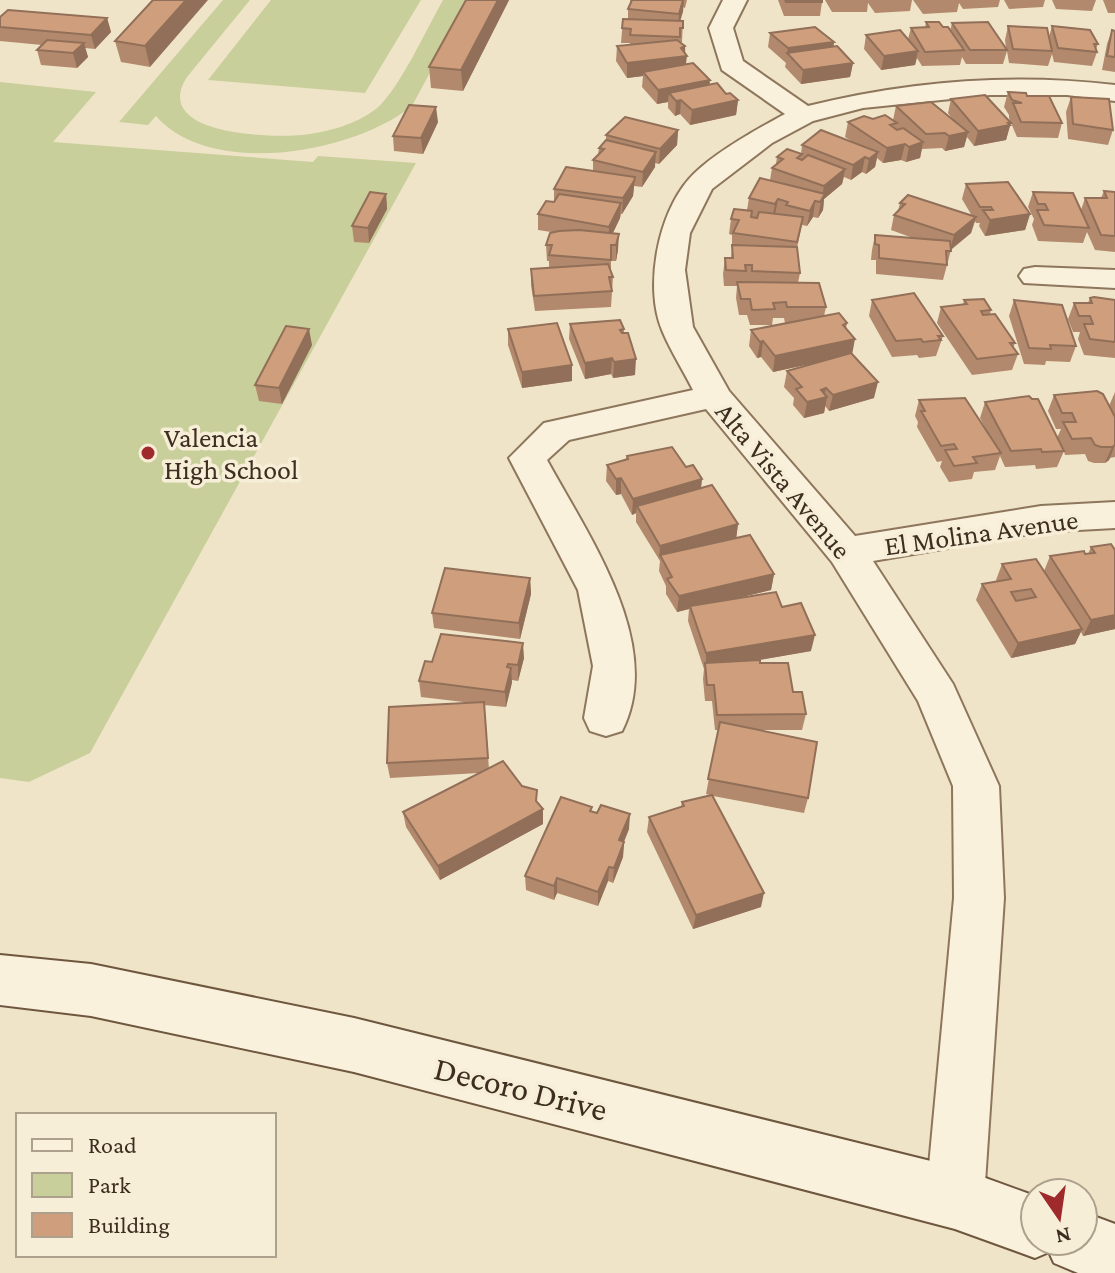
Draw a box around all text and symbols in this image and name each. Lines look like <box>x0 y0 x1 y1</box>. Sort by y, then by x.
street label: Alta Vista Avenue <box>709 396 858 565</box>
place label: Valencia High School <box>164 422 298 485</box>
marker: Valencia High School <box>139 444 157 462</box>
street label: El Molina Avenue <box>882 504 1080 561</box>
street label: Decoro Drive <box>431 1049 611 1128</box>
legend <box>16 1113 276 1257</box>
text: Road <box>88 1131 137 1158</box>
text: Park <box>88 1171 131 1198</box>
north arrow <box>1019 1177 1099 1257</box>
text: Building <box>88 1211 170 1238</box>
text: N <box>1053 1222 1074 1250</box>

